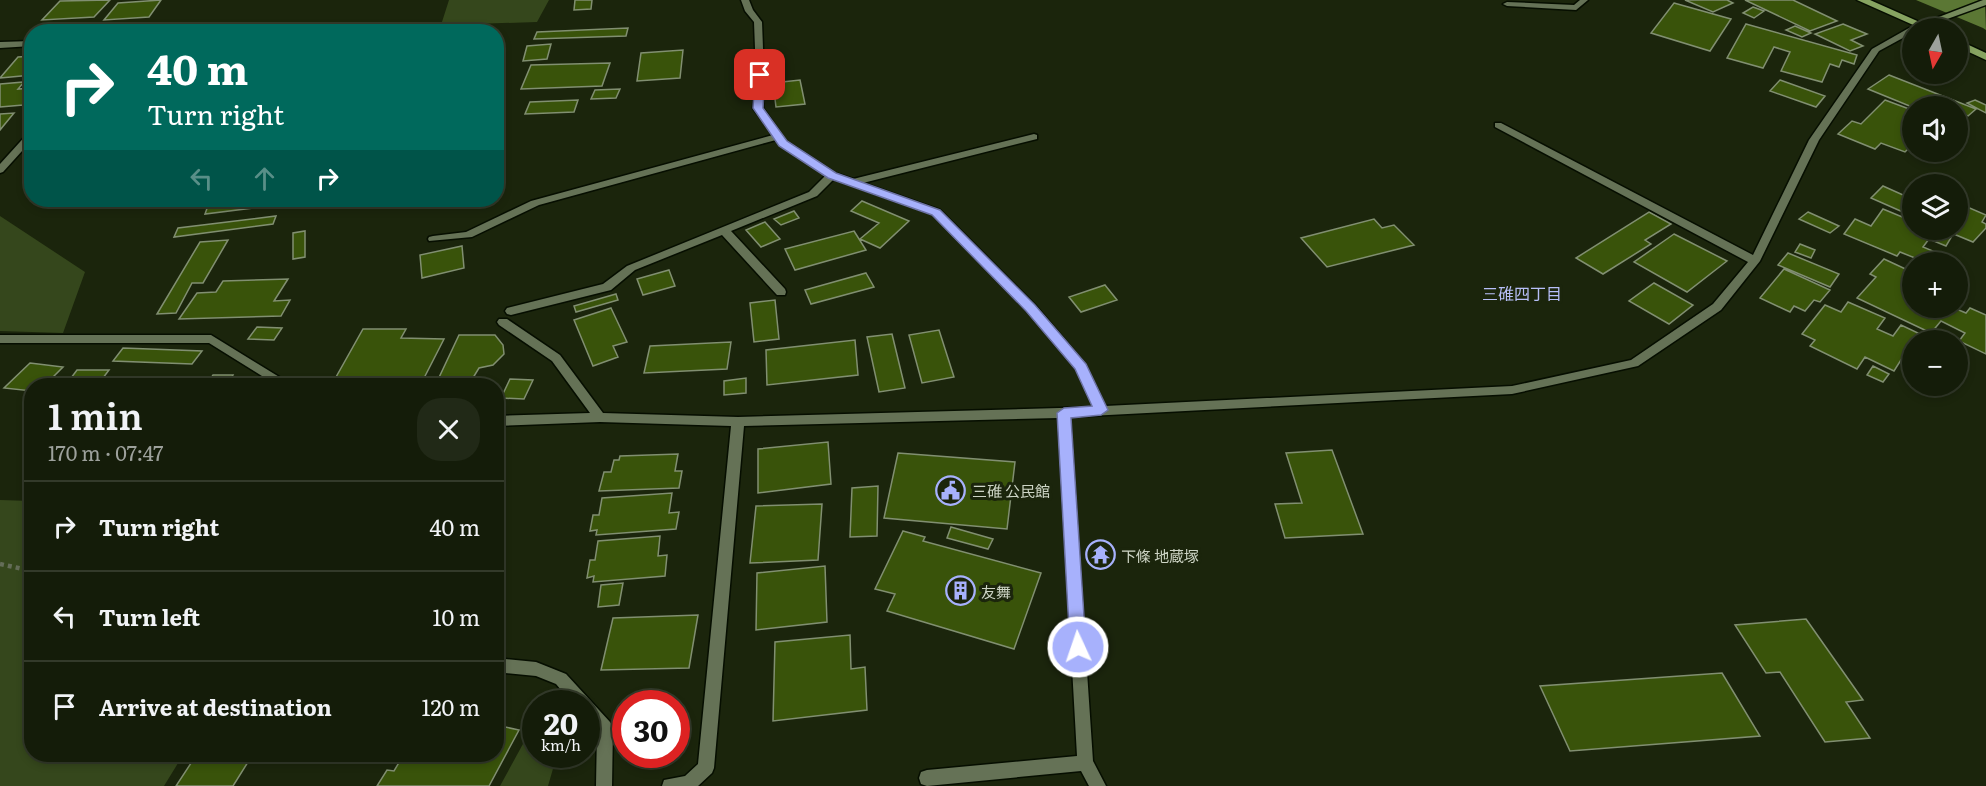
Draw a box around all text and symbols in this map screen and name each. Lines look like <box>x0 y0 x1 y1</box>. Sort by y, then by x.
north arrow <box>1902 18 1968 84</box>
map controls <box>1902 18 1968 396</box>
text: 40 m <box>147 36 248 98</box>
icon: right <box>48 48 126 126</box>
pin <box>734 49 785 100</box>
icon: arrive <box>743 58 776 91</box>
text: Turn right <box>147 93 284 133</box>
button: sound <box>1902 96 1968 162</box>
icon: left <box>185 162 218 195</box>
icon: ahead <box>248 162 281 195</box>
icon: right <box>311 162 344 195</box>
button: layers <box>1902 174 1968 240</box>
button: + <box>1902 252 1968 318</box>
district label: 三碓四丁目 <box>1482 281 1562 305</box>
button: − <box>1902 330 1968 396</box>
text: 1 min <box>48 388 143 441</box>
button: close <box>417 398 480 461</box>
text: 170 m · 07:47 <box>48 437 163 467</box>
public building icon: 三碓 公民館 <box>935 474 967 506</box>
place label: 三碓 公民館 <box>972 479 1050 502</box>
icon: right <box>48 510 81 543</box>
text: Turn right <box>99 510 219 543</box>
text: 40 m <box>429 510 480 543</box>
temple icon: 下條 地蔵塚 <box>1084 539 1116 571</box>
place label: 下條 地蔵塚 <box>1121 544 1199 567</box>
building icon: 友舞 <box>944 575 976 607</box>
place label: 友舞 <box>981 580 1011 603</box>
icon: left <box>48 600 81 633</box>
text: Turn left <box>99 600 200 633</box>
text: 10 m <box>433 600 480 633</box>
position arrow <box>1046 615 1110 679</box>
icon: arrive <box>48 690 81 723</box>
text: Arrive at destination <box>99 690 332 723</box>
text: 120 m <box>421 690 480 723</box>
speed limit sign: 30 <box>612 690 690 768</box>
text: 20 <box>544 700 578 744</box>
text: km/h <box>541 733 581 756</box>

